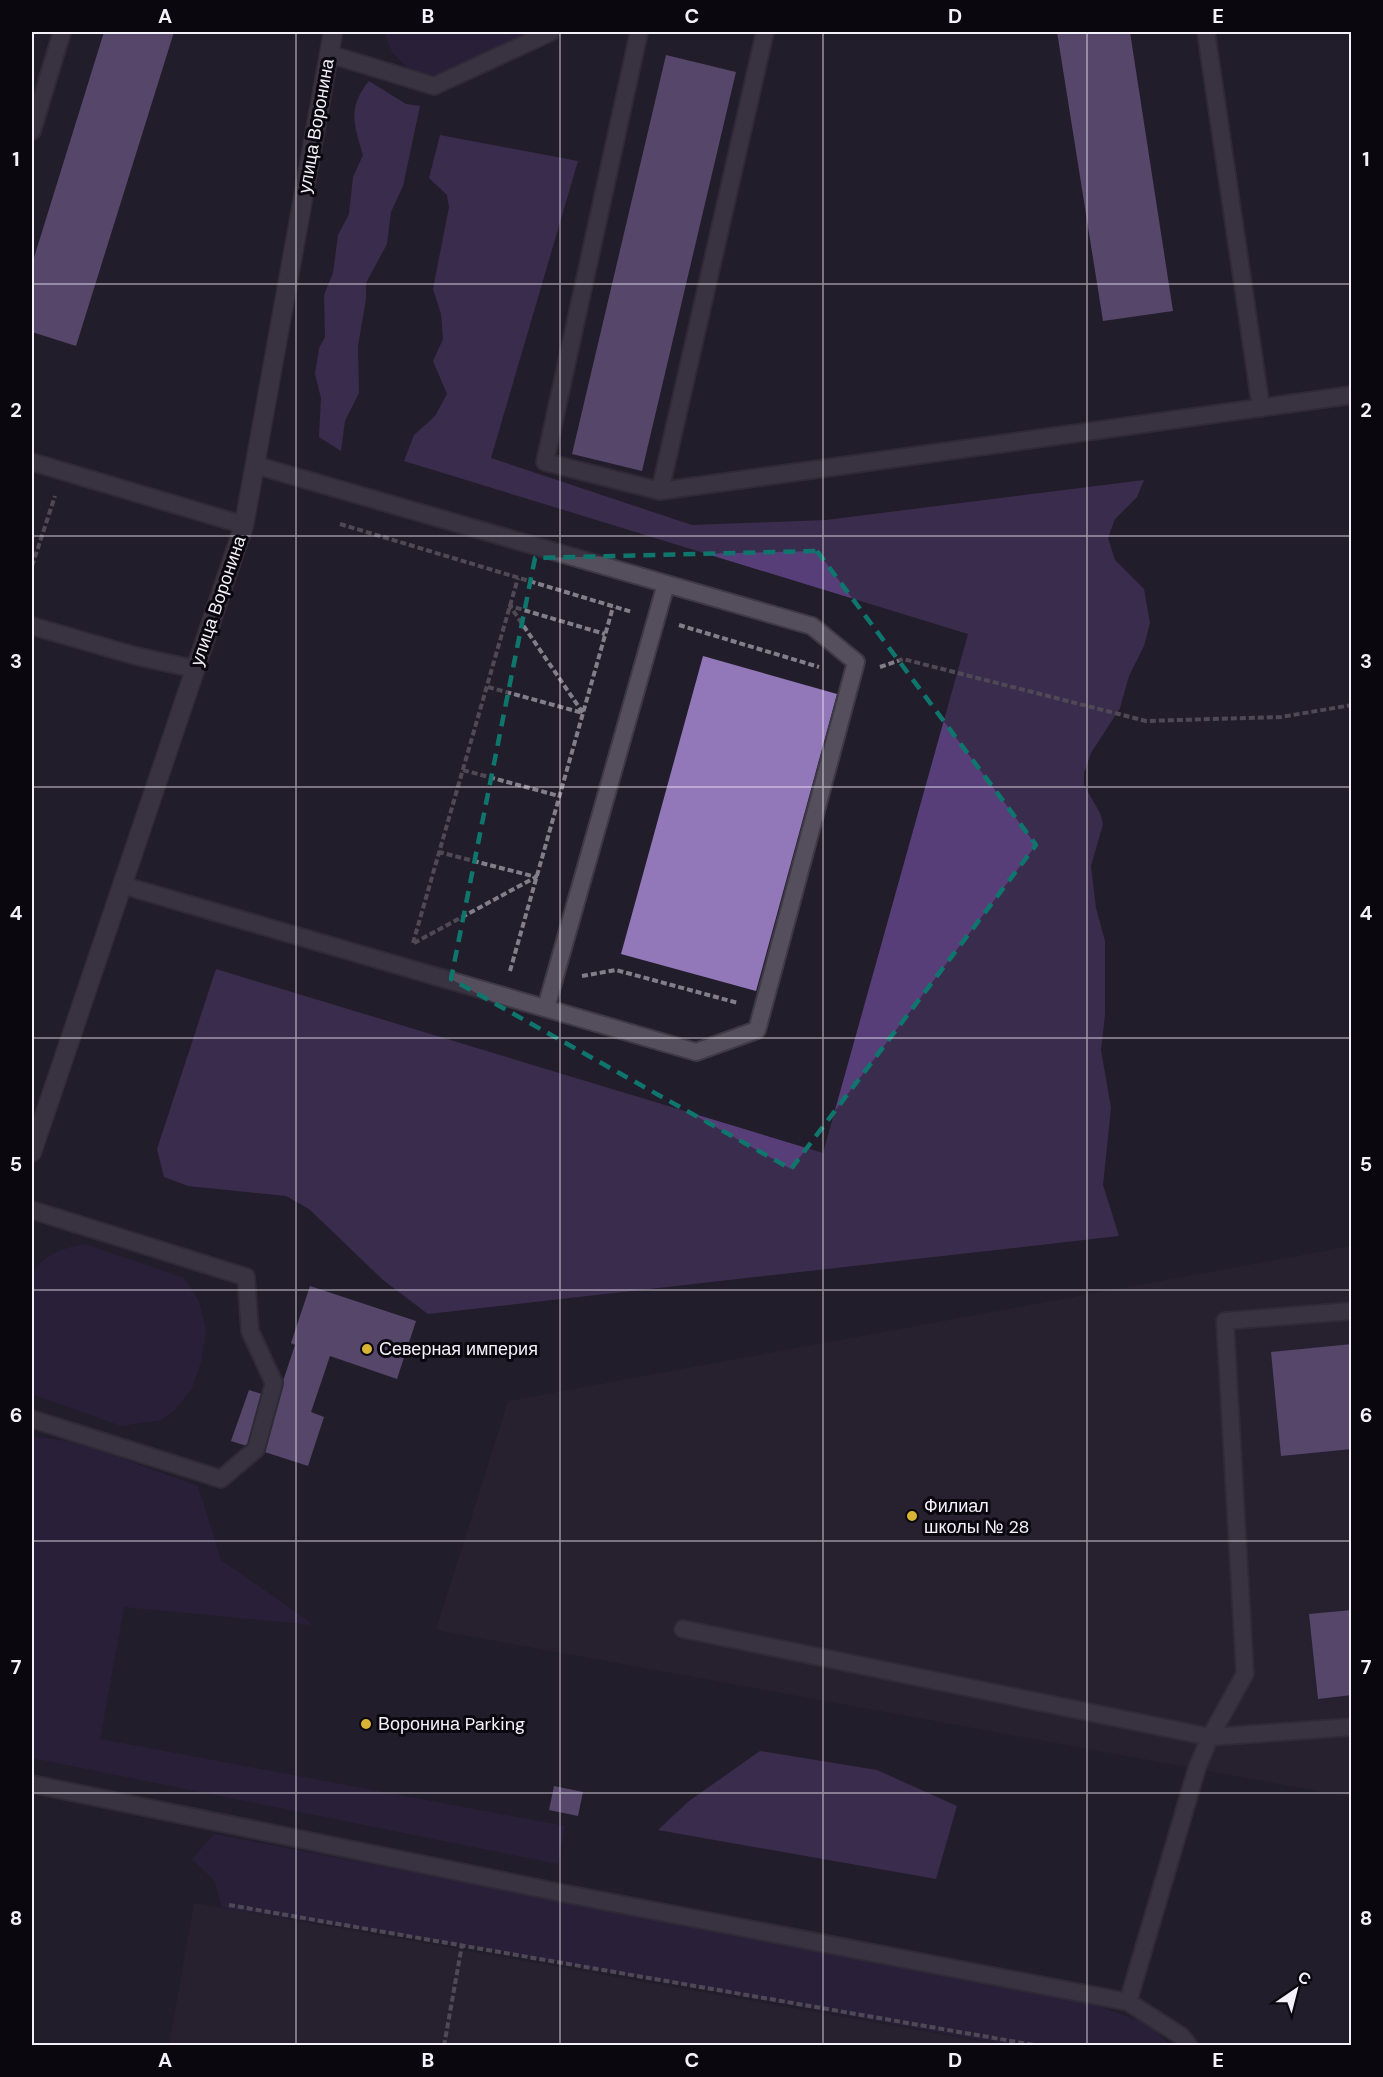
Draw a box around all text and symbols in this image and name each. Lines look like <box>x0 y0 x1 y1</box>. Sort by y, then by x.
text: A <box>158 3 172 29</box>
text: B <box>422 3 434 29</box>
text: C <box>685 3 699 29</box>
text: D <box>948 3 962 29</box>
text: E <box>1212 3 1224 29</box>
street label: улица Воронина <box>292 56 340 195</box>
text: 1 <box>12 146 20 172</box>
text: 1 <box>1362 146 1370 172</box>
text: 2 <box>10 397 22 423</box>
text: 2 <box>1360 397 1372 423</box>
street label: улица Воронина <box>184 532 252 669</box>
text: 3 <box>10 648 22 674</box>
text: 3 <box>1360 648 1372 674</box>
text: 4 <box>10 900 23 926</box>
text: 4 <box>1360 900 1373 926</box>
text: 5 <box>10 1151 22 1177</box>
text: 5 <box>1360 1151 1372 1177</box>
place label: Северная империя <box>379 1337 538 1361</box>
marker: Северная империя <box>360 1342 374 1356</box>
text: 6 <box>10 1402 22 1428</box>
text: 6 <box>1360 1402 1372 1428</box>
place label: Филиал школы № 28 <box>924 1494 1029 1539</box>
marker: Филиал школы № 28 <box>905 1509 919 1523</box>
text: 7 <box>11 1654 22 1680</box>
text: 7 <box>1361 1654 1372 1680</box>
place label: Воронина Parking <box>378 1712 525 1736</box>
marker: Воронина Parking <box>359 1717 373 1731</box>
text: 8 <box>10 1905 22 1931</box>
text: 8 <box>1360 1905 1372 1931</box>
north arrow <box>1266 1960 1326 2020</box>
text: С <box>1294 1966 1315 1990</box>
text: A <box>158 2047 172 2073</box>
text: B <box>422 2047 434 2073</box>
text: C <box>685 2047 699 2073</box>
text: D <box>948 2047 962 2073</box>
text: E <box>1212 2047 1224 2073</box>

